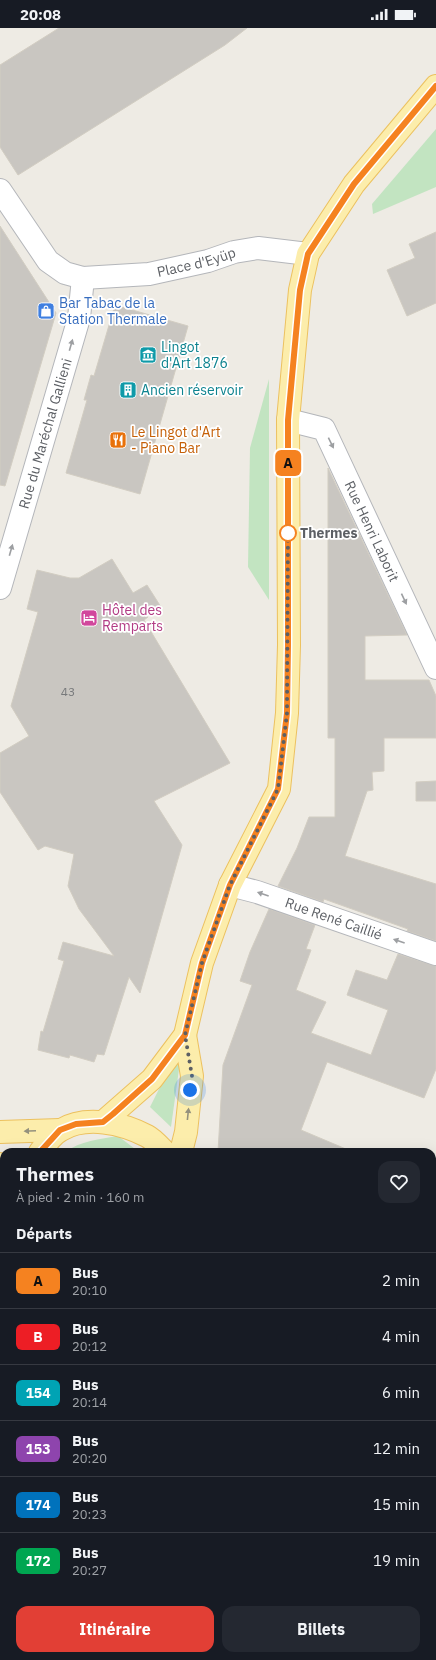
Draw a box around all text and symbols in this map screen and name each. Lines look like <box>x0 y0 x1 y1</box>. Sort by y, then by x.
text: 20:08 <box>20 5 61 24</box>
street label: Place d'Eyüp <box>155 243 238 281</box>
place label: Bar Tabac de la Station Thermale <box>59 294 167 328</box>
shop icon: Bar Tabac de la Station Thermale <box>36 301 56 321</box>
place label: Lingot d'Art 1876 <box>161 338 228 372</box>
one-way arrow <box>68 339 74 351</box>
museum icon: Lingot d'Art 1876 <box>138 345 158 365</box>
street label: Rue du Maréchal Gallieni <box>15 356 76 511</box>
building icon: Ancien réservoir <box>118 380 138 400</box>
place label: Ancien réservoir <box>141 381 243 399</box>
place label: Le Lingot d'Art - Piano Bar <box>131 423 221 457</box>
restaurant icon: Le Lingot d'Art - Piano Bar <box>108 430 128 450</box>
one-way arrow <box>328 437 334 449</box>
line badge: A <box>275 450 301 476</box>
text: A <box>283 454 293 472</box>
street label: Rue Henri Laborit <box>341 478 403 585</box>
marker: Thermes <box>279 524 297 542</box>
place label: Thermes <box>300 524 357 542</box>
one-way arrow <box>8 544 14 556</box>
one-way arrow <box>401 593 407 604</box>
place label: Hôtel des Remparts <box>102 601 163 635</box>
hotel icon: Hôtel des Remparts <box>79 608 99 628</box>
house number: 43 <box>61 684 75 699</box>
one-way arrow <box>257 890 269 896</box>
street label: Rue René Caillié <box>283 893 385 944</box>
one-way arrow <box>393 938 405 944</box>
your location <box>180 1080 200 1100</box>
one-way arrow <box>184 1108 191 1120</box>
one-way arrow <box>23 1128 36 1134</box>
button: heart <box>378 1161 420 1203</box>
text: Thermes <box>16 1162 94 1186</box>
text: À pied · 2 min · 160 m <box>16 1189 144 1206</box>
text: Départs <box>16 1224 72 1243</box>
text: Bus <box>72 1263 99 1282</box>
text: 2 min <box>382 1271 420 1290</box>
text: A <box>33 1272 43 1290</box>
text: 20:10 <box>72 1282 107 1299</box>
text: Bus <box>72 1319 99 1338</box>
text: 4 min <box>382 1327 420 1346</box>
text: B <box>33 1328 43 1346</box>
text: 20:12 <box>72 1338 107 1355</box>
text: Bus <box>72 1375 99 1394</box>
text: 6 min <box>382 1383 420 1402</box>
text: 154 <box>25 1384 51 1402</box>
text: 20:14 <box>72 1394 107 1411</box>
text: Bus <box>72 1431 99 1450</box>
text: 12 min <box>373 1439 420 1458</box>
text: 153 <box>25 1440 51 1458</box>
text: 20:20 <box>72 1450 107 1467</box>
text: Bus <box>72 1487 99 1506</box>
text: 15 min <box>373 1495 420 1514</box>
text: 174 <box>25 1496 51 1514</box>
text: 20:23 <box>72 1506 107 1523</box>
text: Bus <box>72 1543 99 1562</box>
text: 19 min <box>373 1551 420 1570</box>
text: 172 <box>25 1552 51 1570</box>
text: 20:27 <box>72 1562 107 1579</box>
button: Itinéraire <box>16 1606 214 1652</box>
button: Billets <box>222 1606 420 1652</box>

